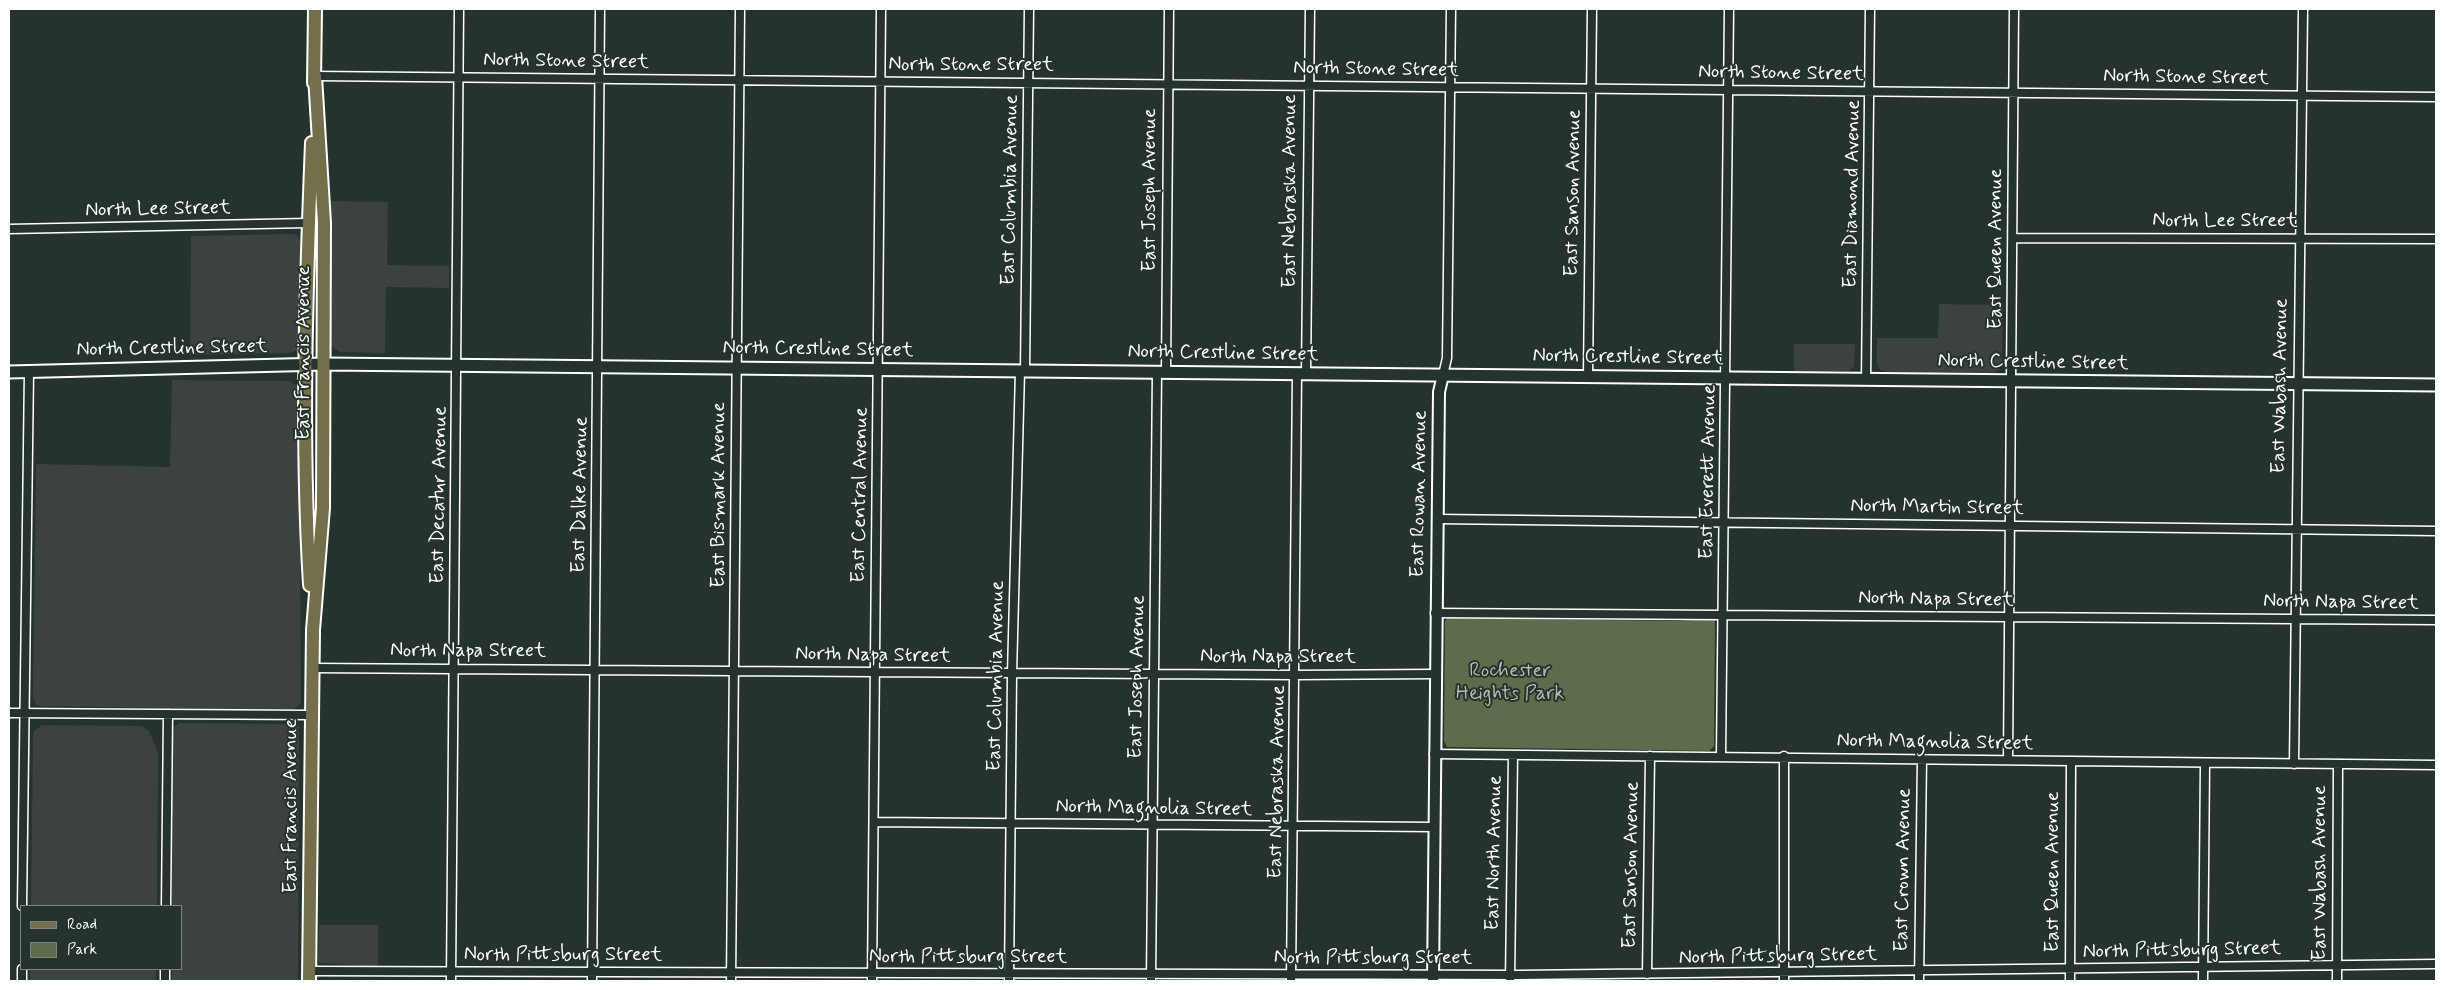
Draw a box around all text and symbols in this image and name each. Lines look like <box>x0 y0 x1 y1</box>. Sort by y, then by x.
street label: North Stone Street <box>483 49 649 75</box>
street label: North Stone Street <box>888 54 1054 78</box>
street label: North Stone Street <box>1293 57 1459 83</box>
street label: North Stone Street <box>1698 61 1864 87</box>
street label: North Stone Street <box>2103 65 2269 91</box>
street label: East Columbia Avenue <box>997 94 1025 286</box>
street label: East Nebraska Avenue <box>1279 94 1303 288</box>
street label: East Diamond Avenue <box>1839 100 1867 288</box>
street label: East Joseph Avenue <box>1139 108 1163 272</box>
street label: East Sanson Avenue <box>1561 109 1587 277</box>
street label: East Queen Avenue <box>1985 168 2009 330</box>
street label: North Lee Street <box>85 197 231 223</box>
street label: North Lee Street <box>2152 210 2298 234</box>
street label: East Francis Avenue <box>293 266 317 440</box>
street label: East Wabash Avenue <box>2267 298 2295 474</box>
street label: North Crestline Street <box>76 335 268 363</box>
street label: North Crestline Street <box>722 336 914 364</box>
street label: North Crestline Street <box>1127 340 1319 368</box>
street label: North Crestline Street <box>1532 344 1724 372</box>
street label: North Crestline Street <box>1937 349 2129 377</box>
street label: East Everett Avenue <box>1695 384 1723 560</box>
street label: East Bismark Avenue <box>708 402 732 588</box>
street label: East Decatur Avenue <box>426 406 454 584</box>
street label: East Central Avenue <box>847 407 875 583</box>
street label: East Rowan Avenue <box>1407 410 1433 578</box>
street label: East Dalke Avenue <box>568 416 594 574</box>
street label: North Martin Street <box>1850 494 2024 522</box>
street label: East Columbia Avenue <box>983 580 1011 772</box>
street label: North Napa Street <box>1858 587 2014 613</box>
street label: North Napa Street <box>2263 590 2419 616</box>
street label: East Joseph Avenue <box>1125 595 1151 759</box>
street label: North Napa Street <box>390 640 546 664</box>
street label: North Napa Street <box>795 643 951 669</box>
street label: North Napa Street <box>1200 646 1356 670</box>
park label: Rochester Heights Park <box>1456 660 1564 707</box>
street label: East Nebraska Avenue <box>1264 685 1292 879</box>
street label: East Francis Avenue <box>280 719 304 893</box>
street label: North Magnolia Street <box>1836 729 2034 757</box>
street label: East North Avenue <box>1482 775 1508 931</box>
street label: East Sanson Avenue <box>1619 781 1645 949</box>
street label: East Wabash Avenue <box>2309 785 2333 961</box>
street label: East Crown Avenue <box>1891 788 1917 952</box>
street label: East Queen Avenue <box>2042 791 2066 953</box>
street label: North Magnolia Street <box>1055 795 1253 823</box>
legend <box>20 905 182 970</box>
text: Road <box>67 915 97 935</box>
street label: North Pittsburg Street <box>2083 937 2281 965</box>
text: Park <box>67 940 97 960</box>
street label: North Pittsburg Street <box>1679 943 1877 971</box>
street label: North Pittsburg Street <box>464 944 662 968</box>
street label: North Pittsburg Street <box>869 946 1067 970</box>
street label: North Pittsburg Street <box>1274 947 1472 971</box>

